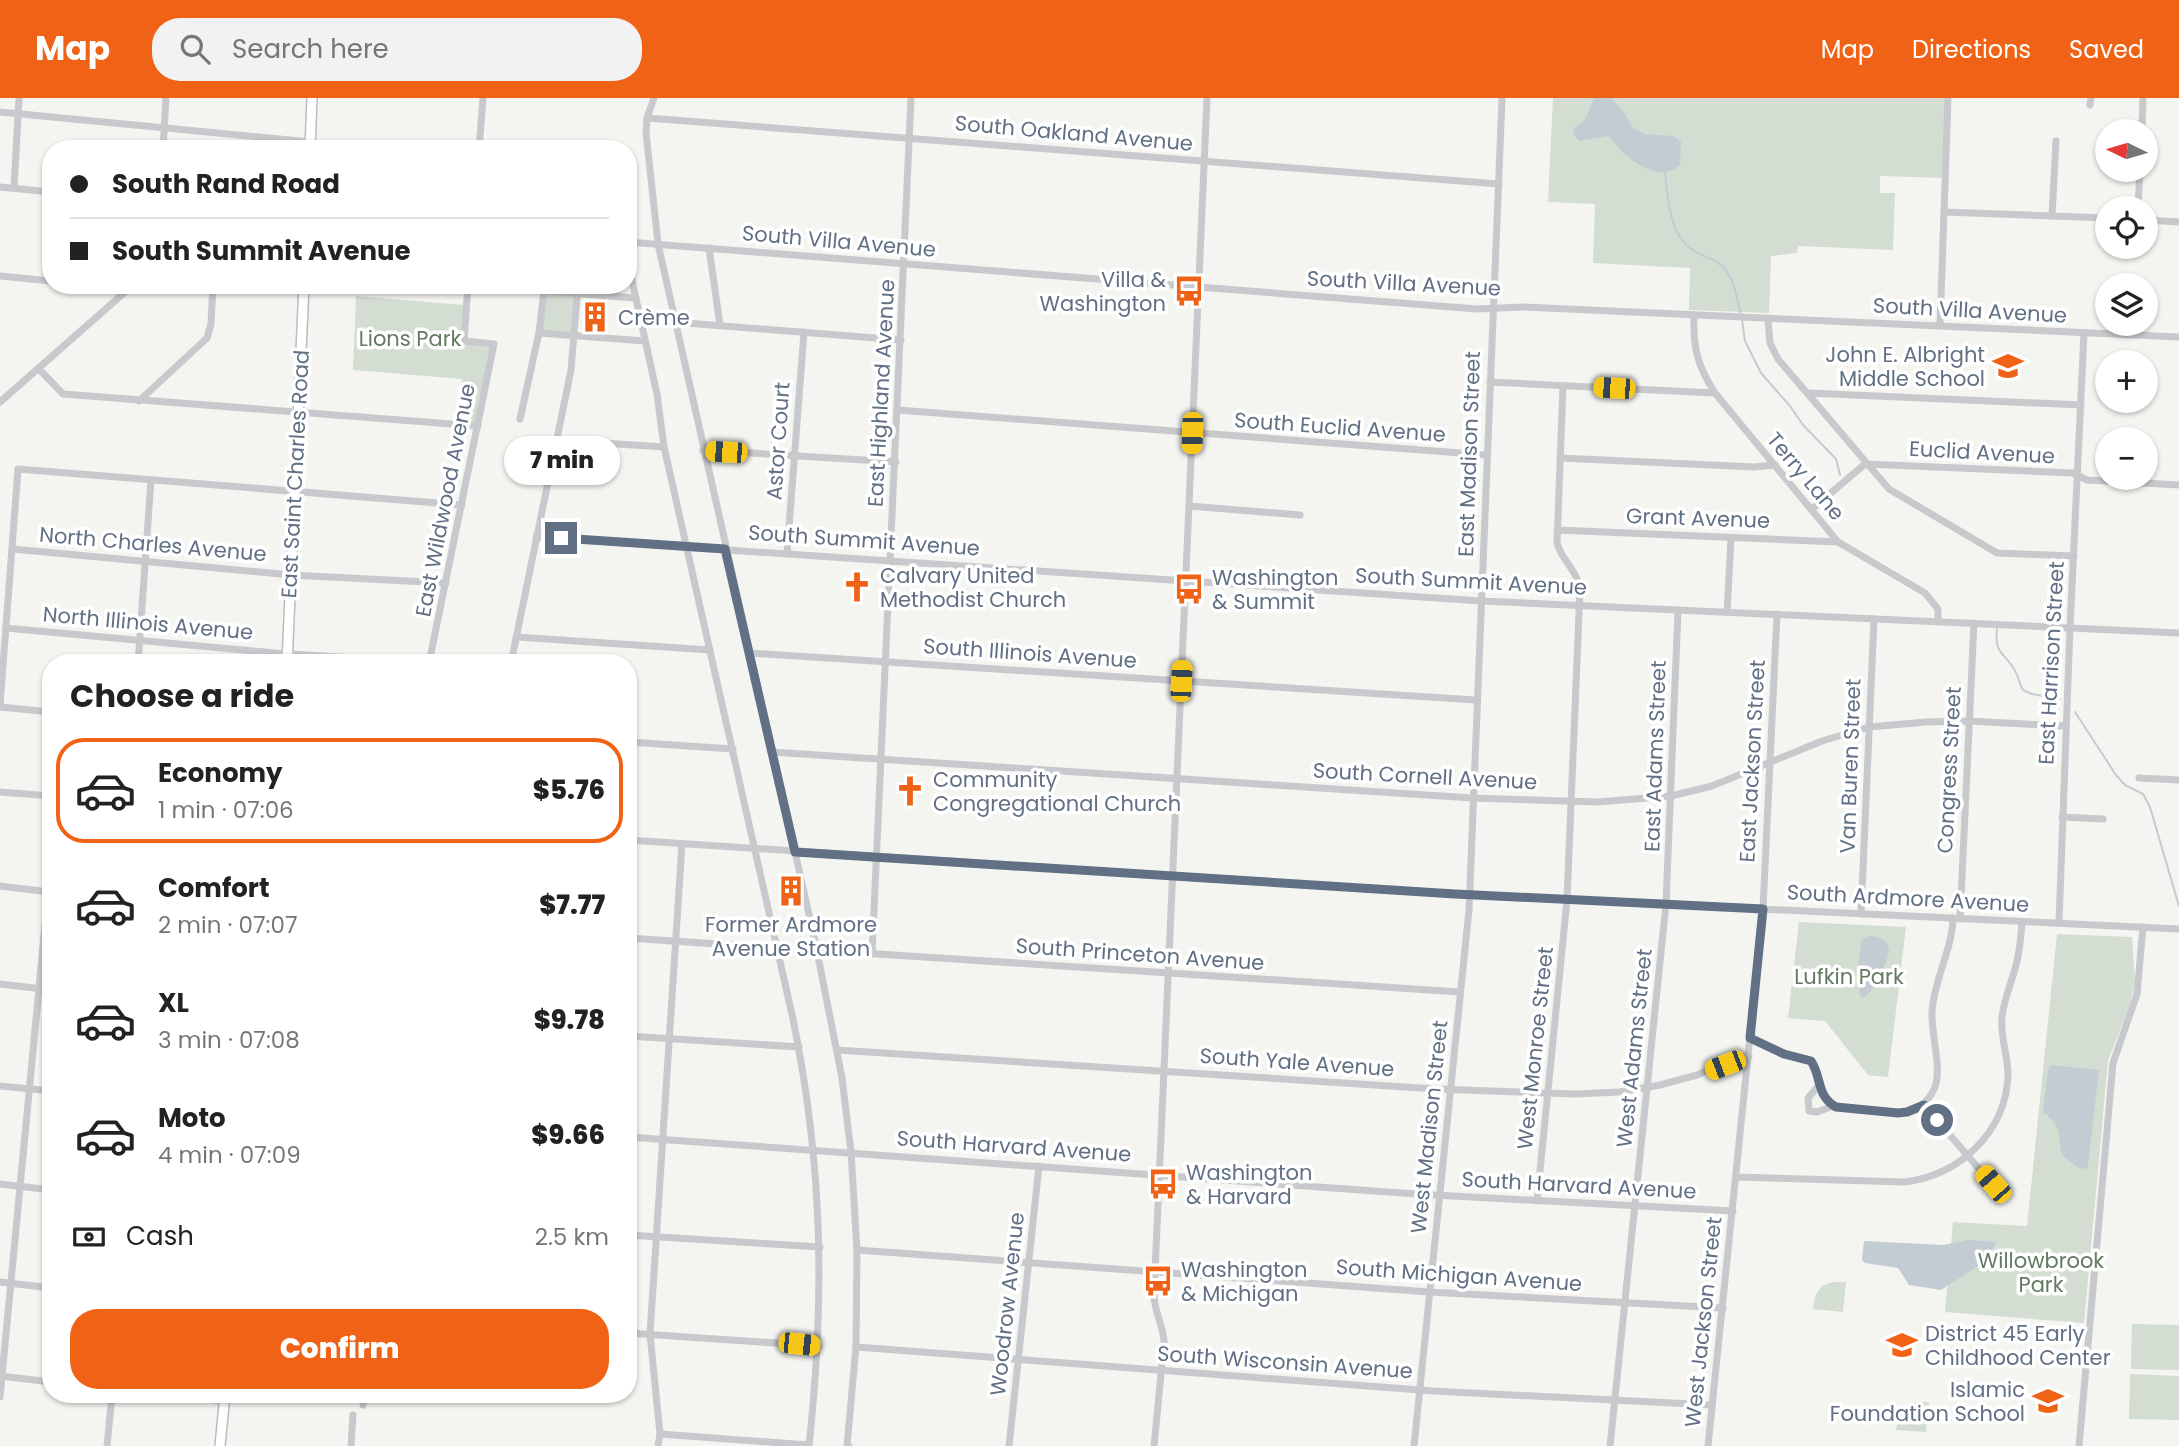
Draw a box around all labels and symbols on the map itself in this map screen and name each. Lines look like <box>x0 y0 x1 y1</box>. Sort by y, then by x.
street label: South Oakland Avenue <box>954 108 1194 158</box>
north arrow <box>2095 119 2158 182</box>
street label: South Villa Avenue <box>741 218 937 264</box>
street label: South Villa Avenue <box>1306 263 1502 303</box>
place label: Villa & Washington <box>1040 265 1166 318</box>
bus stop icon: Villa & Washington <box>1172 274 1206 308</box>
street label: East Highland Avenue <box>861 278 901 508</box>
street label: South Villa Avenue <box>1872 290 2068 330</box>
building icon: Crème <box>578 300 612 334</box>
place label: Crème <box>618 303 690 332</box>
park label: Lions Park <box>359 324 462 353</box>
place label: John E. Albright Middle School <box>1825 340 1985 393</box>
street label: East Saint Charles Road <box>274 349 316 599</box>
school or university icon: John E. Albright Middle School <box>1991 349 2025 383</box>
street label: East Madison Street <box>1451 351 1487 557</box>
car <box>1593 376 1636 400</box>
street label: East Wildwood Avenue <box>408 381 482 619</box>
street label: Astor Court <box>759 381 797 501</box>
street label: South Euclid Avenue <box>1233 405 1447 449</box>
car <box>1181 412 1204 454</box>
street label: Terry Lane <box>1760 426 1852 526</box>
street label: Euclid Avenue <box>1908 434 2056 470</box>
callout: 7 min <box>503 436 619 486</box>
car <box>705 440 748 464</box>
street label: Grant Avenue <box>1626 501 1770 535</box>
street label: South Summit Avenue <box>747 517 981 563</box>
street label: North Charles Avenue <box>38 520 268 568</box>
route end <box>545 522 577 554</box>
street label: South Summit Avenue <box>1354 560 1588 602</box>
place label: Calvary United Methodist Church <box>880 561 1066 614</box>
street label: East Harrison Street <box>2031 561 2071 765</box>
place label: Washington & Summit <box>1212 563 1338 616</box>
church icon: Calvary United Methodist Church <box>840 570 874 604</box>
bus stop icon: Washington & Summit <box>1172 572 1206 606</box>
street label: North Illinois Avenue <box>42 599 254 647</box>
street label: South Illinois Avenue <box>922 631 1138 675</box>
car <box>1170 659 1193 703</box>
street label: East Jackson Street <box>1732 659 1772 863</box>
street label: East Adams Street <box>1637 660 1673 852</box>
street label: Van Buren Street <box>1832 678 1868 854</box>
street label: Congress Street <box>1930 686 1968 854</box>
street label: South Cornell Avenue <box>1312 756 1538 796</box>
place label: Community Congregational Church <box>933 765 1181 818</box>
church icon: Community Congregational Church <box>893 774 927 808</box>
building icon: Former Ardmore Avenue Station <box>774 874 808 908</box>
street label: South Ardmore Avenue <box>1786 877 2030 919</box>
place label: Former Ardmore Avenue Station <box>705 910 877 963</box>
street label: South Princeton Avenue <box>1015 931 1265 977</box>
street label: West Monroe Street <box>1510 945 1560 1151</box>
street label: West Adams Street <box>1609 947 1659 1149</box>
park label: Lufkin Park <box>1794 962 1904 991</box>
street label: West Madison Street <box>1403 1019 1455 1235</box>
street label: South Yale Avenue <box>1199 1041 1395 1083</box>
car <box>1702 1048 1749 1082</box>
route start <box>1921 1104 1953 1136</box>
street label: South Harvard Avenue <box>896 1123 1132 1169</box>
place label: Washington & Harvard <box>1186 1158 1312 1211</box>
car <box>1972 1161 2015 1207</box>
street label: South Harvard Avenue <box>1461 1164 1697 1206</box>
bus stop icon: Washington & Harvard <box>1146 1167 1180 1201</box>
street label: Woodrow Avenue <box>983 1211 1031 1397</box>
street label: West Jackson Street <box>1678 1215 1728 1429</box>
park label: Willowbrook Park <box>1978 1246 2104 1299</box>
street label: South Michigan Avenue <box>1335 1252 1583 1298</box>
place label: Washington & Michigan <box>1181 1255 1307 1308</box>
bus stop icon: Washington & Michigan <box>1141 1264 1175 1298</box>
place label: District 45 Early Childhood Center <box>1925 1319 2111 1372</box>
school or university icon: District 45 Early Childhood Center <box>1885 1328 1919 1362</box>
car <box>778 1331 821 1357</box>
street label: South Wisconsin Avenue <box>1156 1339 1414 1385</box>
place label: Islamic Foundation School <box>1830 1375 2025 1428</box>
school or university icon: Islamic Foundation School <box>2031 1384 2065 1418</box>

